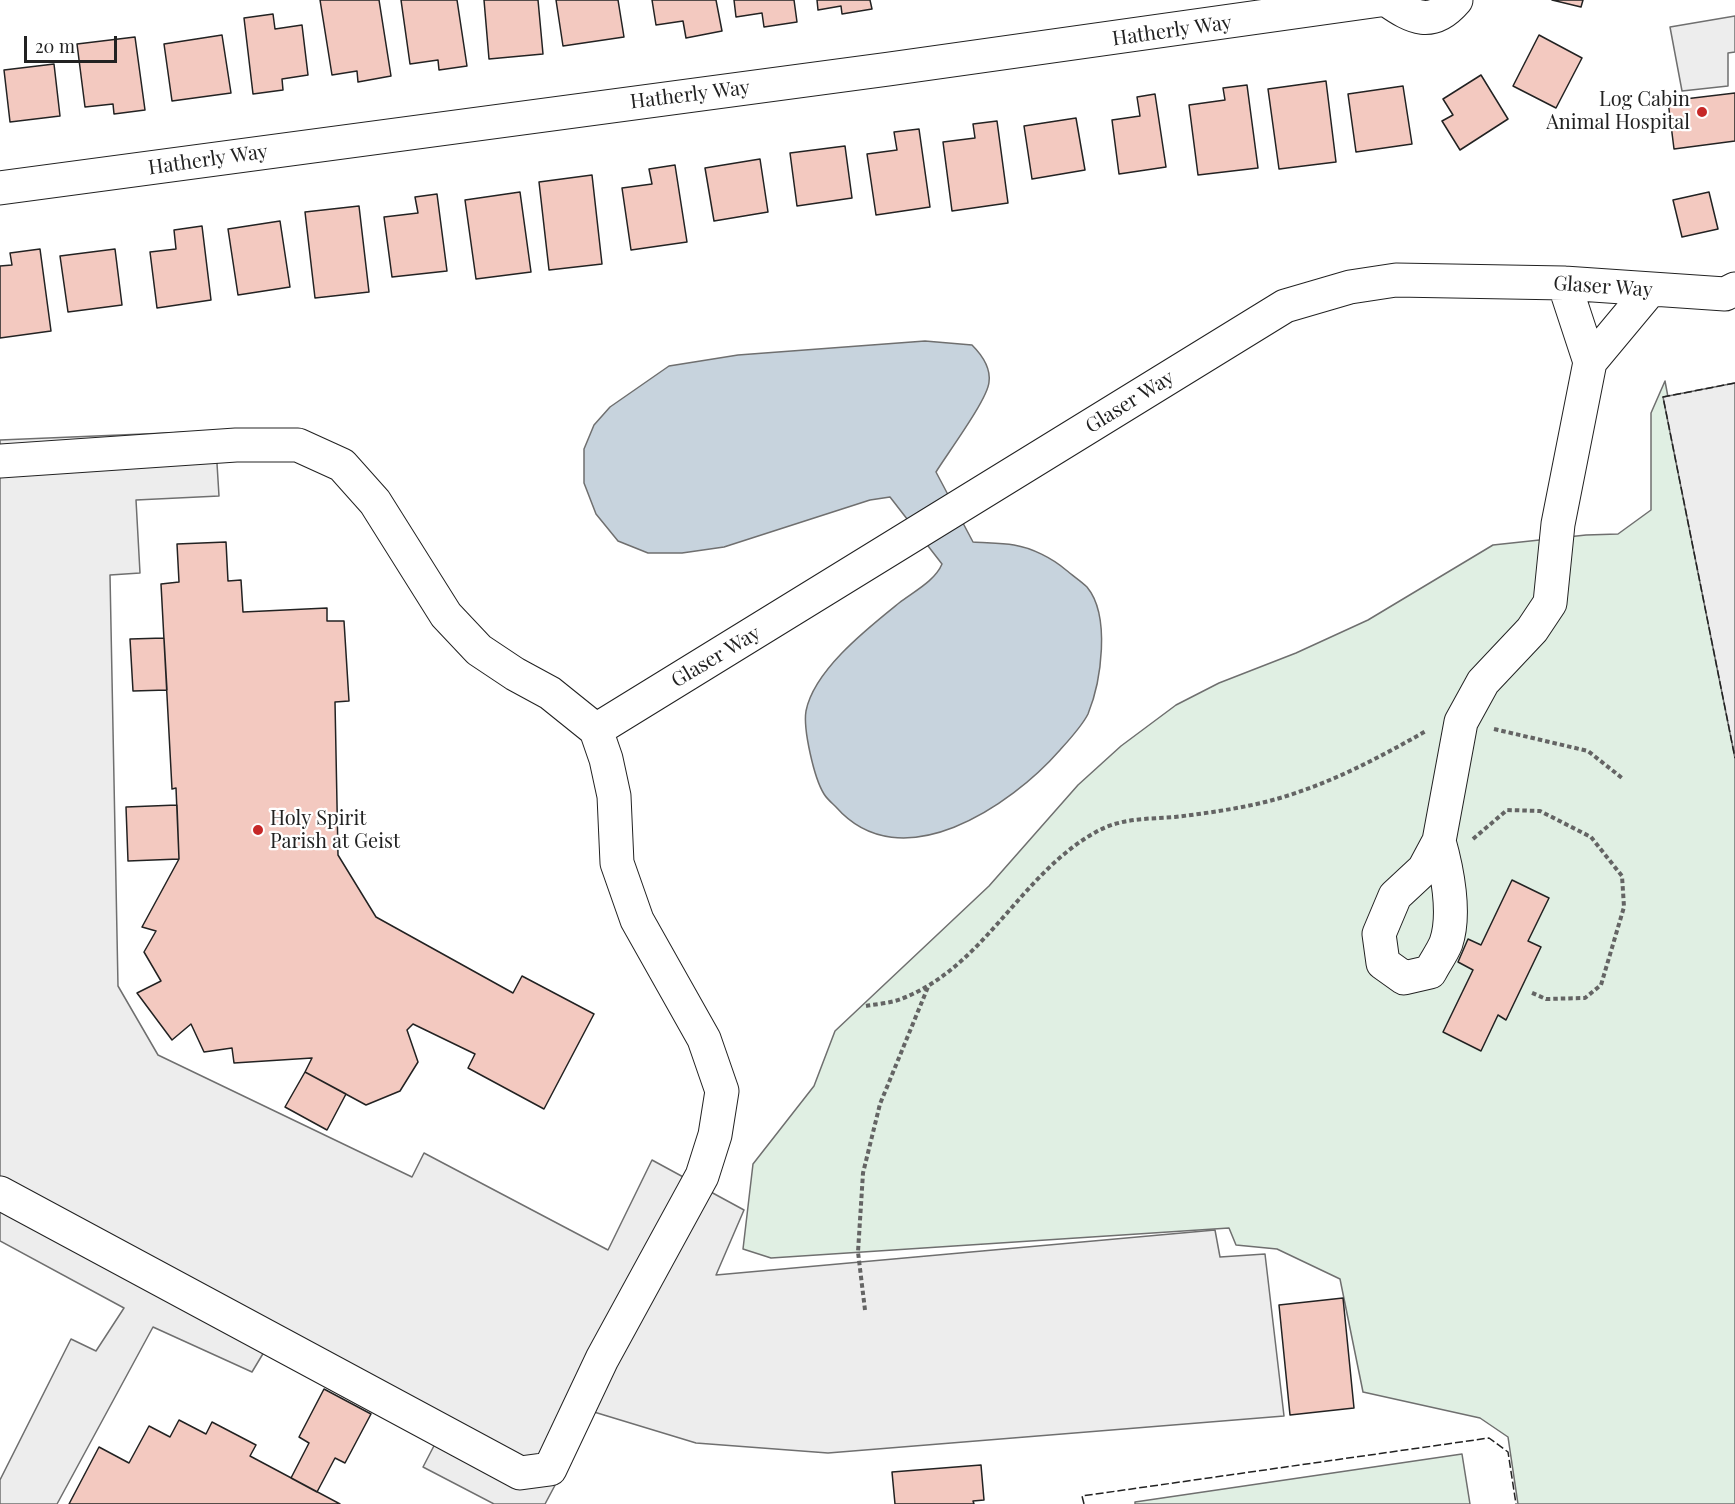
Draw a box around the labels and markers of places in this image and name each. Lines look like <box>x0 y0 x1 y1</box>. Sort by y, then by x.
place label: Log Cabin Animal Hospital <box>1546 88 1690 135</box>
marker: Log Cabin Animal Hospital <box>1695 105 1709 119</box>
place label: Holy Spirit Parish at Geist <box>270 807 400 854</box>
marker: Holy Spirit Parish at Geist <box>251 823 265 837</box>

